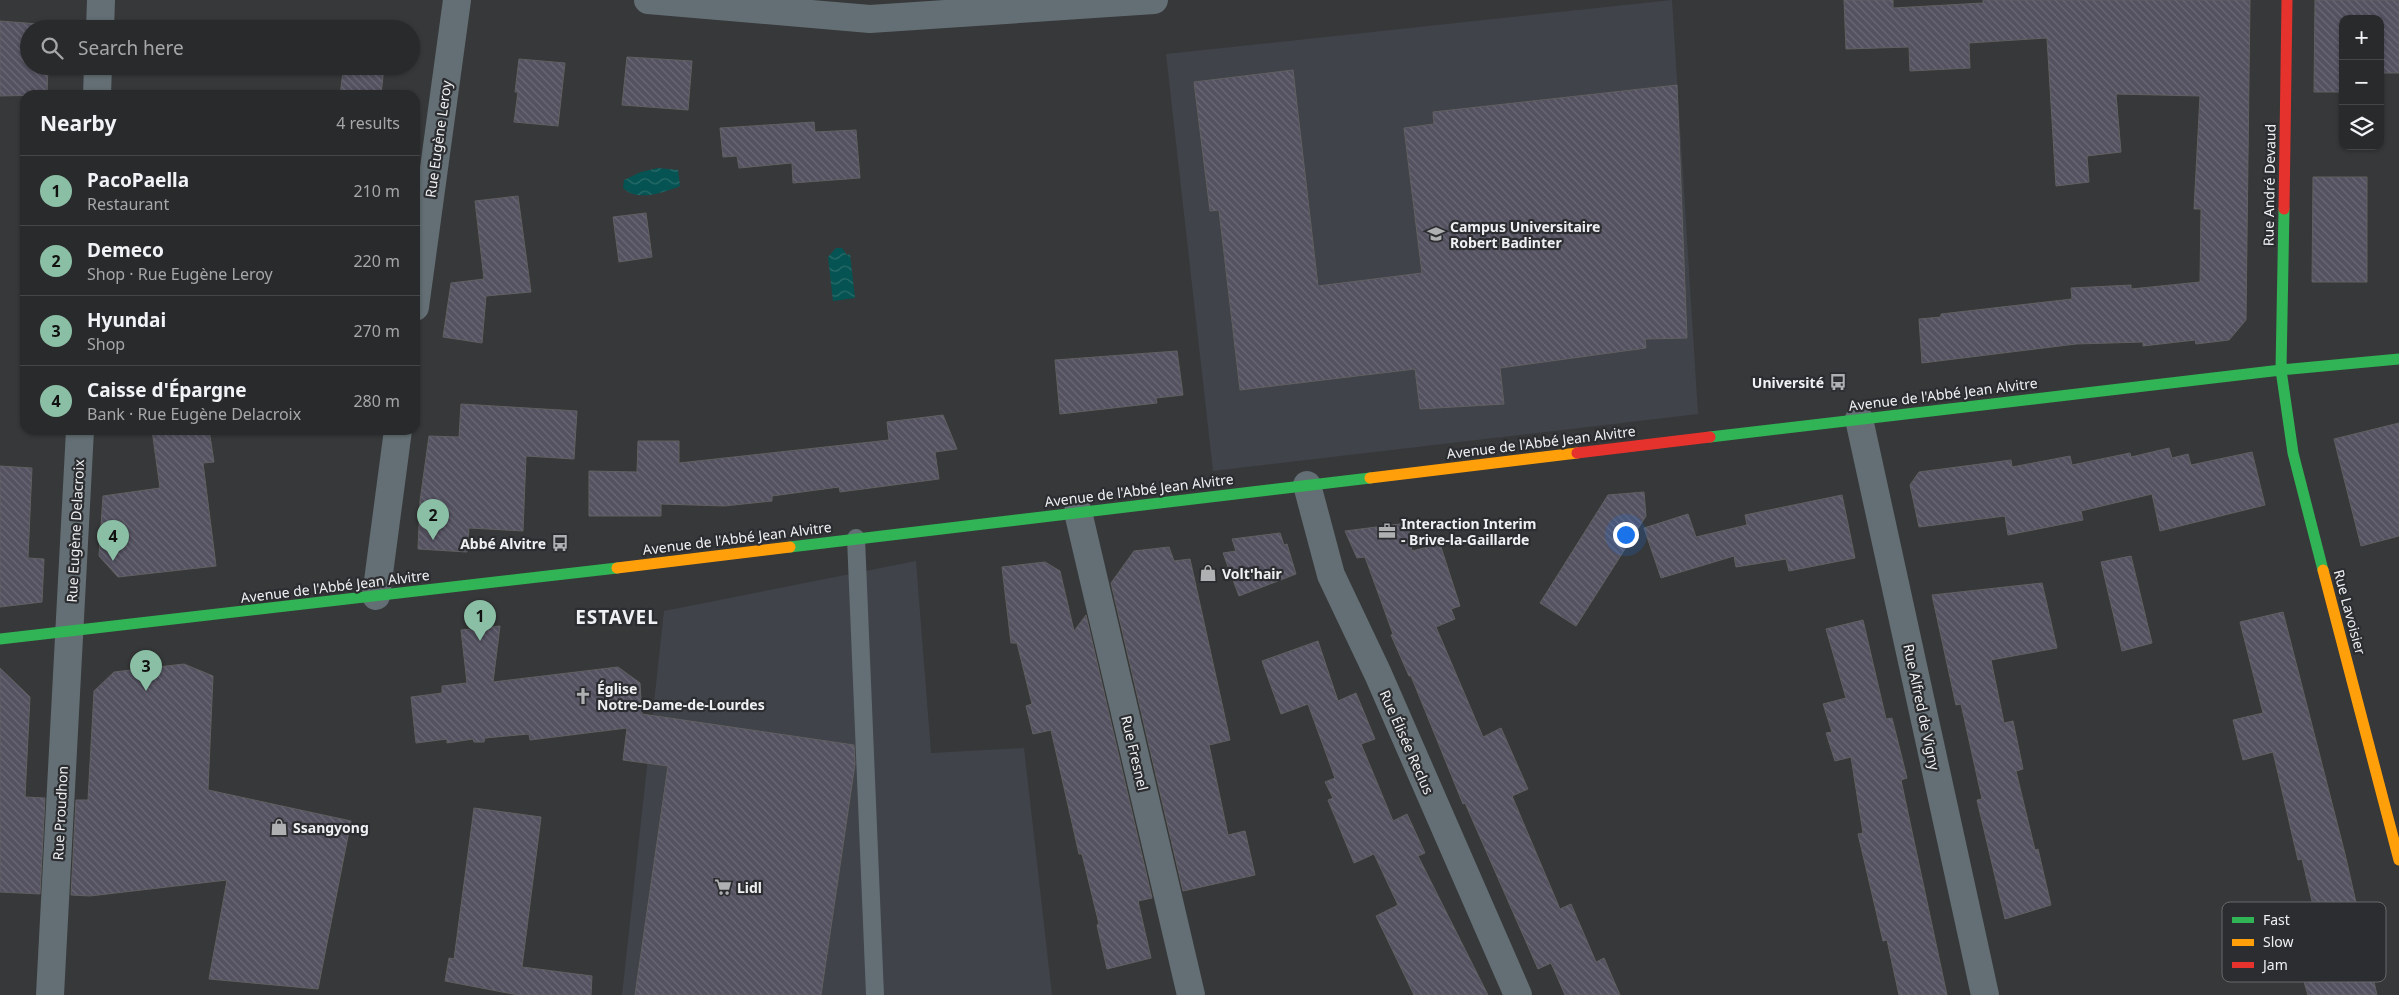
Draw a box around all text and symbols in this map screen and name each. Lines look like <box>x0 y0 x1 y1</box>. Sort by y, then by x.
map controls <box>2339 15 2384 150</box>
button: + <box>2339 15 2384 60</box>
search box <box>20 20 420 75</box>
icon: search <box>38 34 66 62</box>
text: Search here <box>78 35 184 61</box>
button: − <box>2339 60 2384 105</box>
street label: Rue Eugène Leroy <box>420 78 456 199</box>
button: layers <box>2339 105 2384 150</box>
text: Nearby <box>40 109 116 137</box>
text: 4 results <box>336 112 400 134</box>
street label: Rue André Devaud <box>2258 124 2280 246</box>
text: PacoPaella <box>87 167 189 193</box>
text: 1 <box>51 180 61 202</box>
text: 210 m <box>353 180 400 202</box>
text: Restaurant <box>87 193 169 215</box>
place label: Campus Universitaire Robert Badinter <box>1450 217 1600 252</box>
school or university icon: Campus Universitaire Robert Badinter <box>1426 224 1446 244</box>
text: Demeco <box>87 237 164 263</box>
text: 2 <box>51 250 61 272</box>
text: 220 m <box>353 250 400 272</box>
text: Shop · Rue Eugène Leroy <box>87 263 273 285</box>
text: Hyundai <box>87 307 166 333</box>
text: 3 <box>51 320 61 342</box>
text: 270 m <box>353 320 400 342</box>
text: Shop <box>87 333 125 355</box>
bus stop icon: Université <box>1828 372 1848 392</box>
place label: Université <box>1752 373 1824 392</box>
street label: Avenue de l'Abbé Jean Alvitre <box>1848 373 2039 415</box>
text: Caisse d'Épargne <box>87 377 247 403</box>
text: 4 <box>51 390 61 412</box>
text: 280 m <box>353 390 400 412</box>
text: Bank · Rue Eugène Delacroix <box>87 403 301 425</box>
street label: Avenue de l'Abbé Jean Alvitre <box>1446 421 1637 463</box>
street label: Rue Eugène Delacroix <box>62 458 88 603</box>
street label: Avenue de l'Abbé Jean Alvitre <box>1044 469 1235 511</box>
pin: 2 <box>417 499 449 540</box>
place label: Interaction Interim - Brive-la-Gaillarde <box>1401 514 1536 549</box>
street label: Avenue de l'Abbé Jean Alvitre <box>642 517 833 559</box>
pin: 4 <box>97 520 129 561</box>
office icon: Interaction Interim - Brive-la-Gaillarde <box>1377 521 1397 541</box>
your location <box>1613 522 1639 548</box>
bus stop icon: Abbé Alvitre <box>550 533 570 553</box>
place label: Abbé Alvitre <box>460 534 546 553</box>
shop icon: Volt'hair <box>1198 563 1218 583</box>
place label: Volt'hair <box>1222 564 1282 583</box>
street label: Avenue de l'Abbé Jean Alvitre <box>240 565 431 607</box>
street label: Rue Lavoisier <box>2330 567 2371 657</box>
pin: 1 <box>464 600 496 641</box>
district label: ESTAVEL <box>575 604 659 630</box>
street label: Rue Alfred de Vigny <box>1899 642 1945 773</box>
pin: 3 <box>130 650 162 691</box>
place label: Église Notre-Dame-de-Lourdes <box>597 679 765 714</box>
church icon: Église Notre-Dame-de-Lourdes <box>573 686 593 706</box>
street label: Rue Élisée Reclus <box>1375 687 1439 797</box>
street label: Rue Fresnel <box>1117 714 1153 792</box>
street label: Rue Proudhon <box>48 765 72 861</box>
shop icon: Ssangyong <box>269 817 289 837</box>
place label: Ssangyong <box>293 818 369 837</box>
supermarket icon: Lidl <box>713 877 733 897</box>
place label: Lidl <box>737 878 762 897</box>
legend <box>2222 902 2386 982</box>
text: Fast <box>2263 910 2290 929</box>
text: Slow <box>2263 932 2294 951</box>
text: Jam <box>2261 955 2288 974</box>

